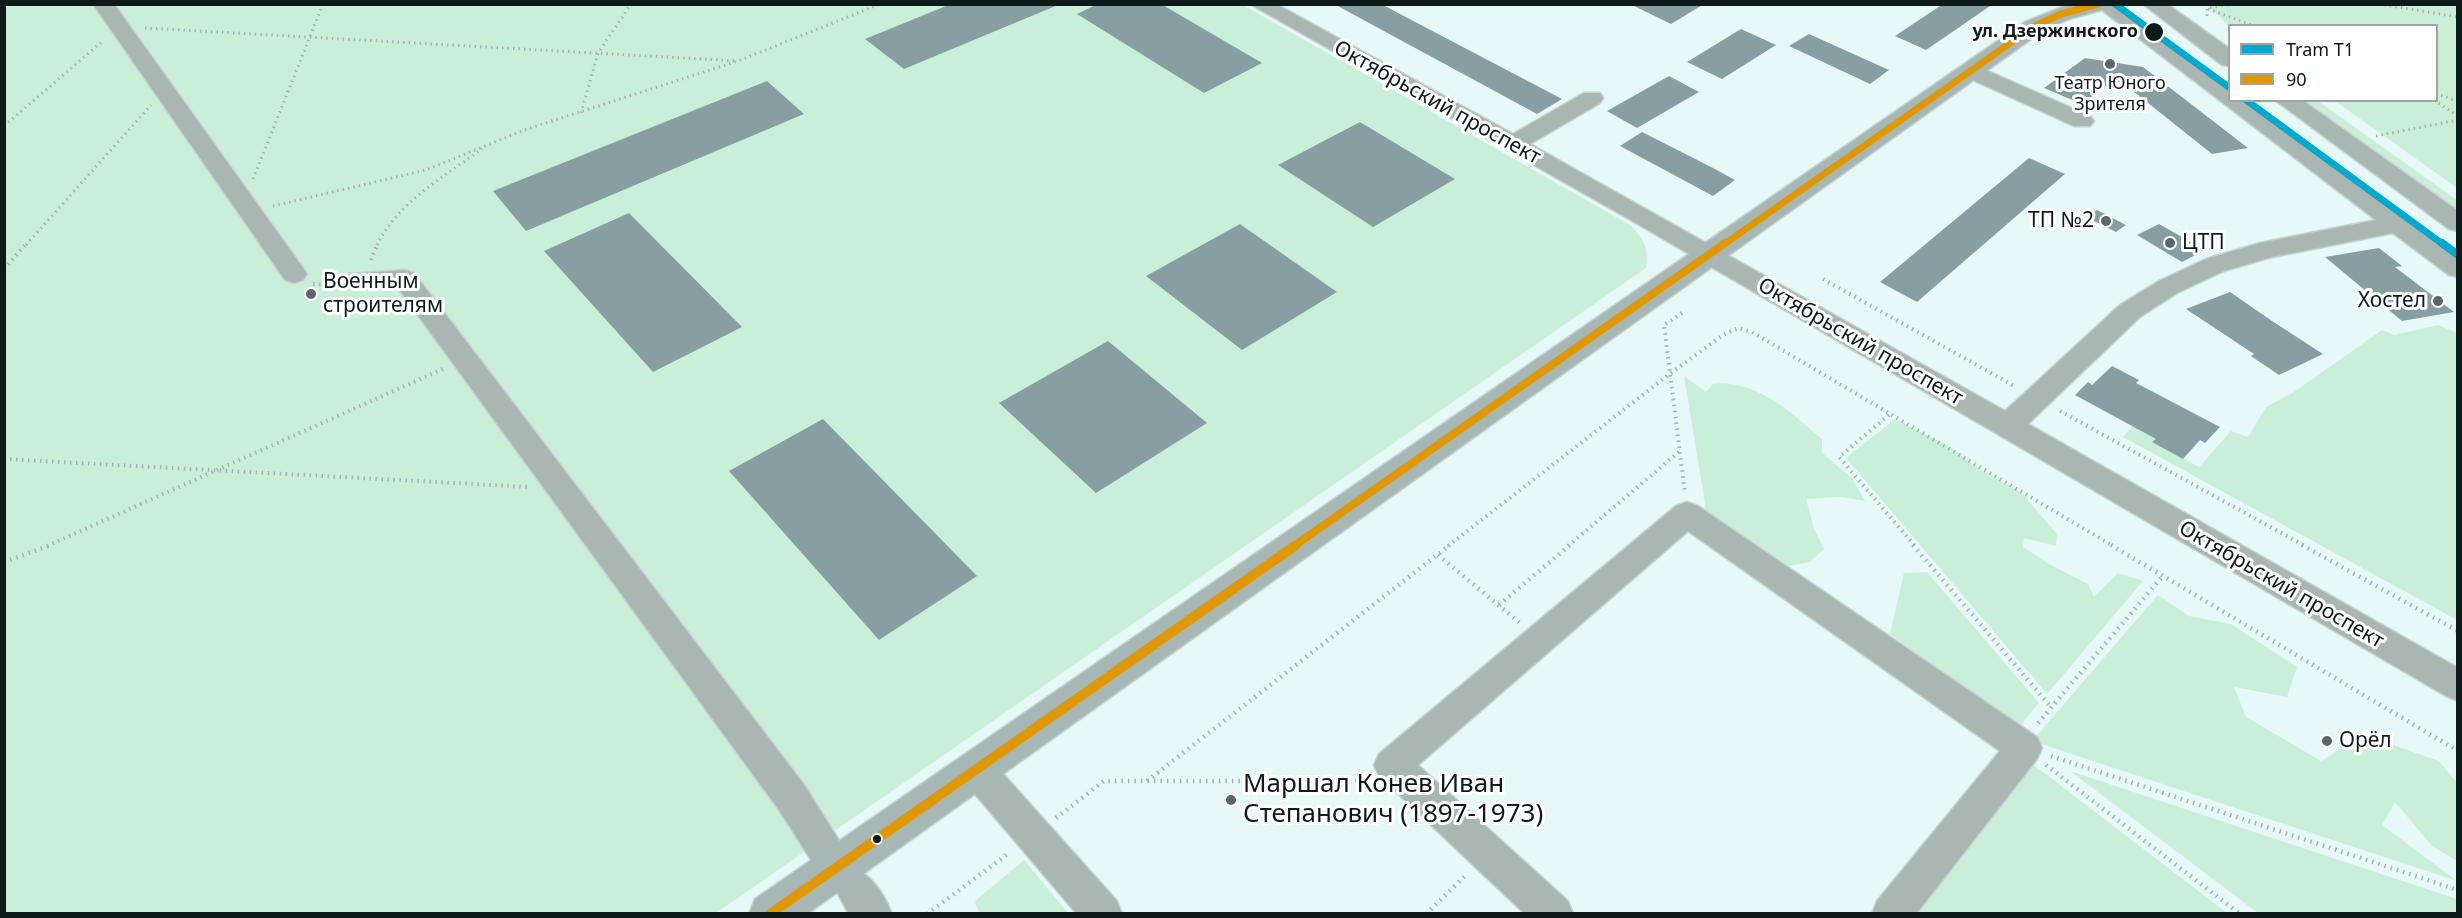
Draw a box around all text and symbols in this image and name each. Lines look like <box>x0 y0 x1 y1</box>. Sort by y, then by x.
place label: ул. Дзержинского <box>1972 21 2138 43</box>
marker: ул. Дзержинского <box>2143 21 2165 43</box>
legend <box>2228 24 2438 102</box>
street label: Октябрьский проспект <box>1329 36 1545 170</box>
text: Tram T1 <box>2286 37 2354 61</box>
marker: Театр Юного Зрителя <box>2103 57 2117 71</box>
text: 90 <box>2286 67 2307 91</box>
place label: Театр Юного Зрителя <box>2054 73 2166 116</box>
place label: ТП №2 <box>2028 208 2094 234</box>
marker: ТП №2 <box>2099 214 2113 228</box>
place label: ЦТП <box>2182 230 2225 256</box>
marker: ЦТП <box>2163 236 2177 250</box>
place label: Военным строителям <box>323 269 443 319</box>
street label: Октябрьский проспект <box>1753 273 1967 411</box>
marker: Военным строителям <box>304 287 318 301</box>
place label: Хостел <box>2358 288 2426 314</box>
marker: Хостел <box>2431 294 2445 308</box>
street label: Октябрьский проспект <box>2174 516 2388 654</box>
place label: Орёл <box>2339 728 2392 754</box>
marker: Орёл <box>2320 734 2334 748</box>
place label: Маршал Конев Иван Степанович (1897-1973) <box>1243 769 1543 831</box>
marker: Маршал Конев Иван Степанович (1897-1973) <box>1224 793 1238 807</box>
unlabelled marker <box>871 833 883 845</box>

